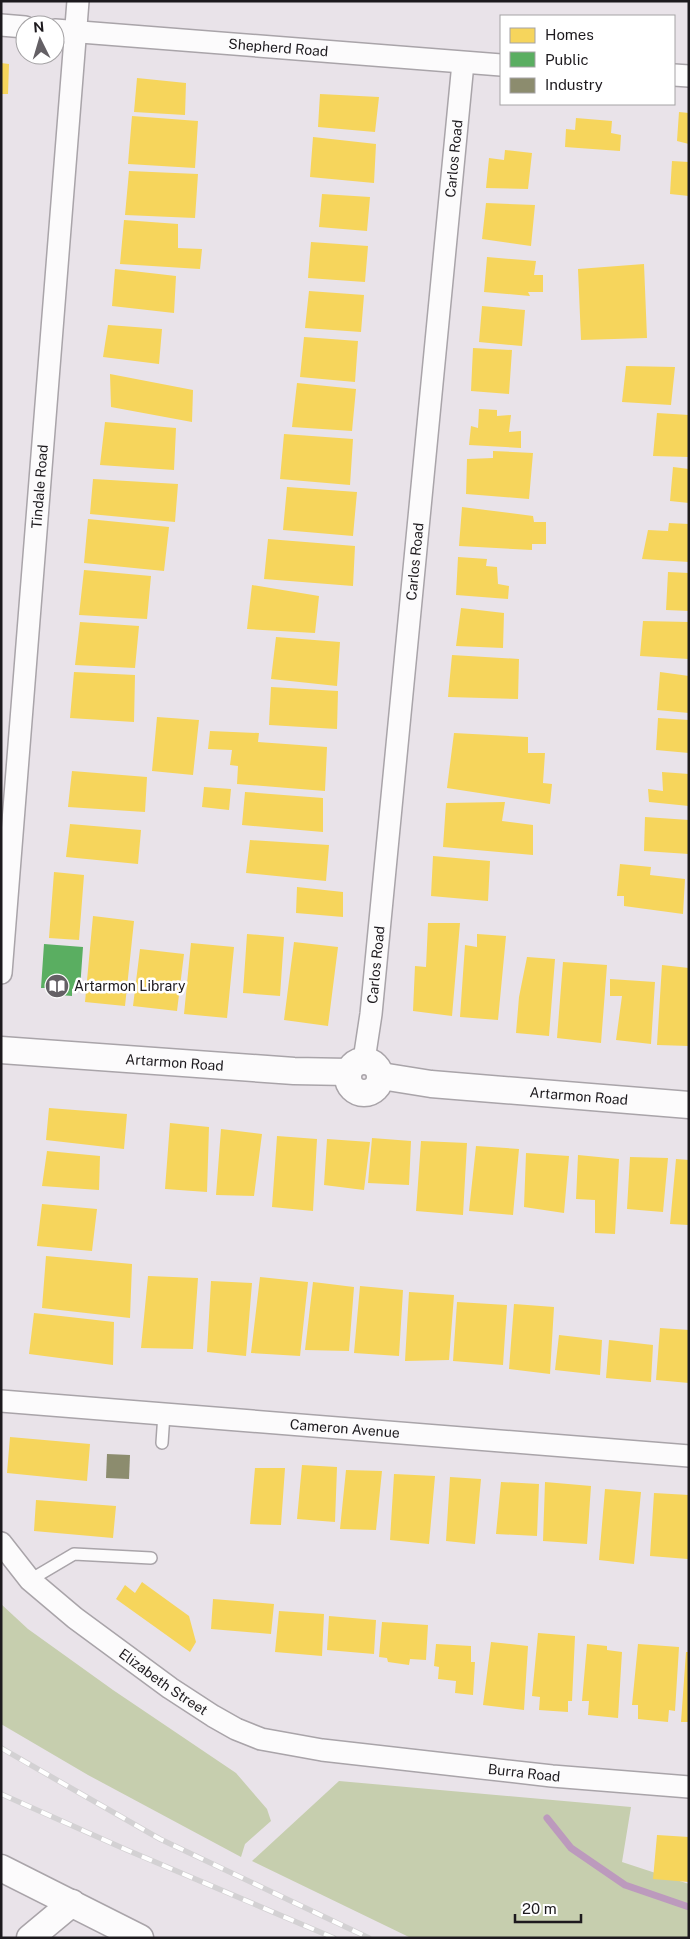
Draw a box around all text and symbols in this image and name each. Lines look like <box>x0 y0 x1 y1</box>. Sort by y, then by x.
north arrow <box>15 15 65 65</box>
legend <box>500 15 675 105</box>
text: N <box>33 19 45 35</box>
text: Homes <box>545 26 594 43</box>
street label: Shepherd Road <box>228 36 329 59</box>
text: Public <box>545 51 589 68</box>
text: Industry <box>545 76 603 93</box>
street label: Carlos Road <box>442 119 465 198</box>
street label: Tindale Road <box>28 444 51 529</box>
street label: Carlos Road <box>403 522 426 601</box>
street label: Carlos Road <box>364 925 387 1004</box>
library icon: Artarmon Library <box>44 973 70 999</box>
place label: Artarmon Library <box>74 978 186 994</box>
street label: Artarmon Road <box>125 1051 224 1074</box>
street label: Artarmon Road <box>529 1084 629 1108</box>
street label: Cameron Avenue <box>289 1416 401 1441</box>
street label: Elizabeth Street <box>116 1645 211 1718</box>
street label: Burra Road <box>487 1761 561 1785</box>
scale bar <box>515 1892 581 1924</box>
text: 20 m <box>522 1900 557 1917</box>

